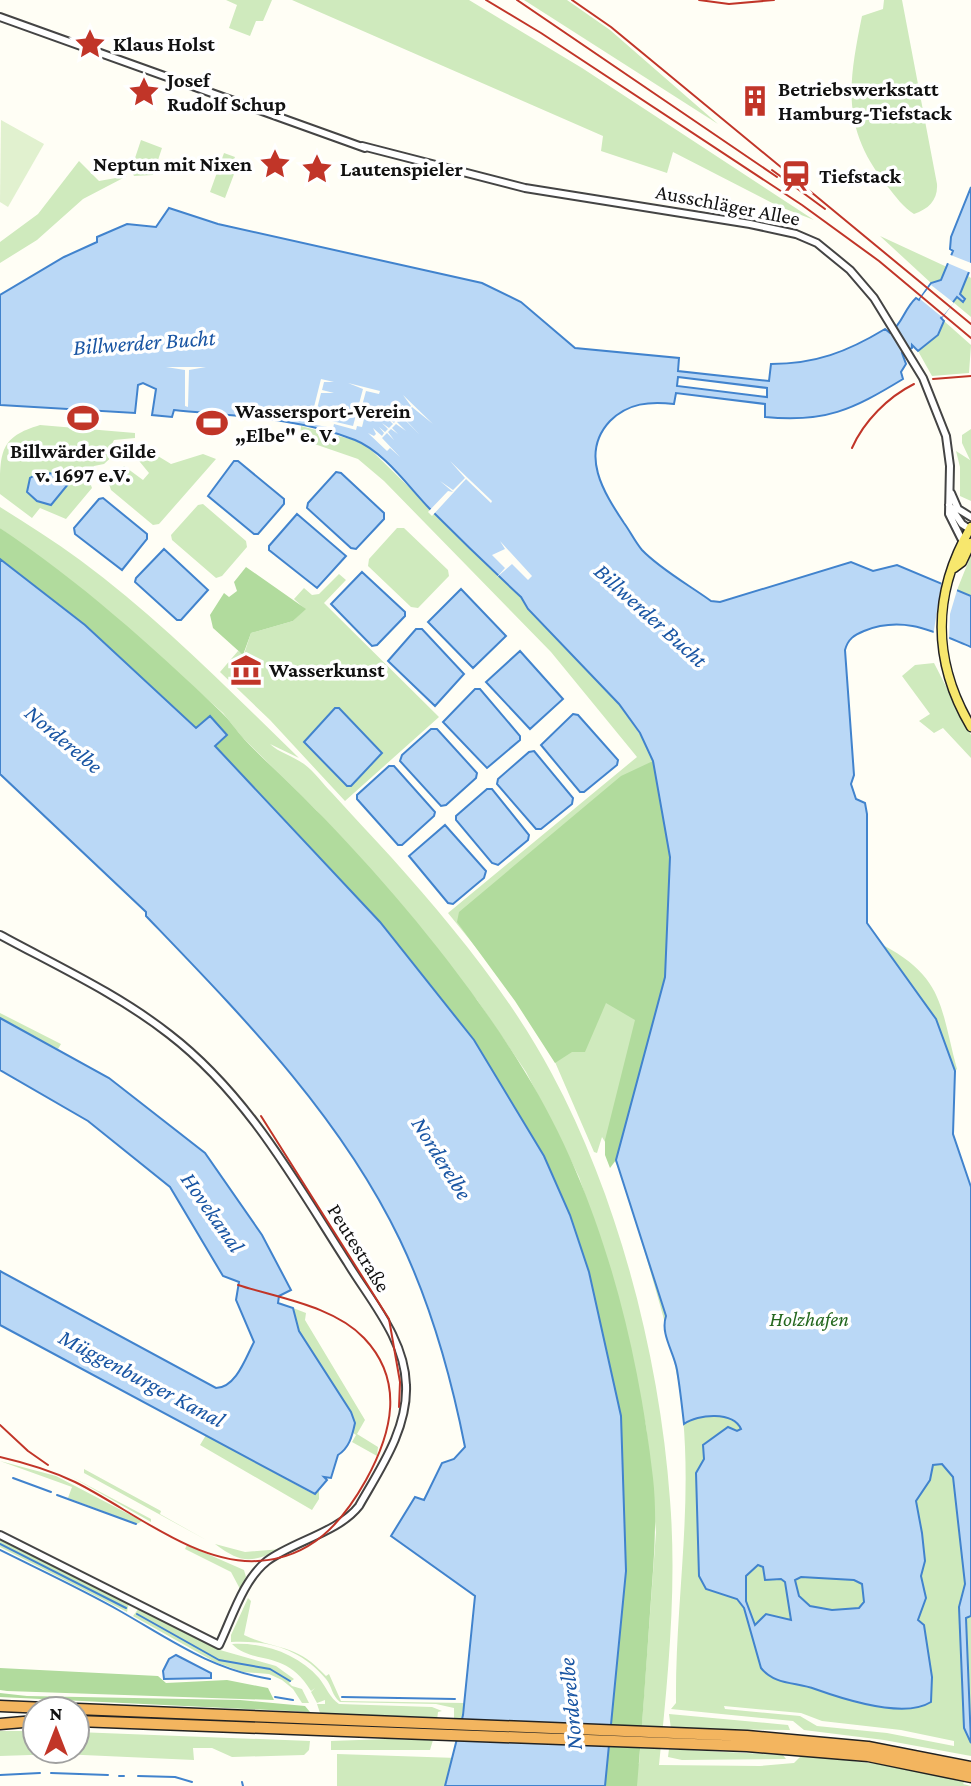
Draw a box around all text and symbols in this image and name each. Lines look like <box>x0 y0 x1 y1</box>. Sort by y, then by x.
place icon: Klaus Holst <box>73 27 107 61</box>
place label: Klaus Holst <box>113 32 215 56</box>
place label: Josef Rudolf Schup <box>165 68 286 116</box>
place icon: Josef Rudolf Schup <box>127 75 161 109</box>
place label: Betriebswerkstatt Hamburg-Tiefstack <box>778 77 952 125</box>
building icon: Betriebswerkstatt Hamburg-Tiefstack <box>738 84 772 118</box>
place icon: Neptun mit Nixen <box>258 147 292 181</box>
place label: Neptun mit Nixen <box>93 152 252 176</box>
place icon: Lautenspieler <box>300 152 334 186</box>
place label: Lautenspieler <box>340 157 463 181</box>
station icon: Tiefstack <box>779 159 813 193</box>
place label: Tiefstack <box>819 164 902 188</box>
street label: Ausschläger Allee <box>654 179 802 231</box>
water label: Billwerder Bucht <box>72 324 217 360</box>
place label: Wassersport-Verein „Elbe" e. V. <box>234 399 411 447</box>
sports icon: Billwärder Gilde v. 1697 e.V. <box>66 401 100 435</box>
sports icon: Wassersport-Verein „Elbe" e. V. <box>195 406 229 440</box>
place label: Billwärder Gilde v. 1697 e.V. <box>10 439 156 487</box>
water label: Billwerder Bucht <box>589 558 714 673</box>
museum icon: Wasserkunst <box>229 653 263 687</box>
place label: Wasserkunst <box>268 658 385 682</box>
water label: Norderelbe <box>20 699 108 779</box>
water label: Norderelbe <box>406 1112 478 1204</box>
water label: Hovekanal <box>176 1167 250 1257</box>
street label: Peutestraße <box>322 1199 396 1297</box>
park label: Holzhafen <box>769 1307 849 1331</box>
water label: Müggenburger Kanal <box>54 1323 230 1433</box>
water label: Norderelbe <box>553 1656 587 1751</box>
north arrow <box>21 1695 91 1765</box>
text: N <box>50 1703 63 1724</box>

